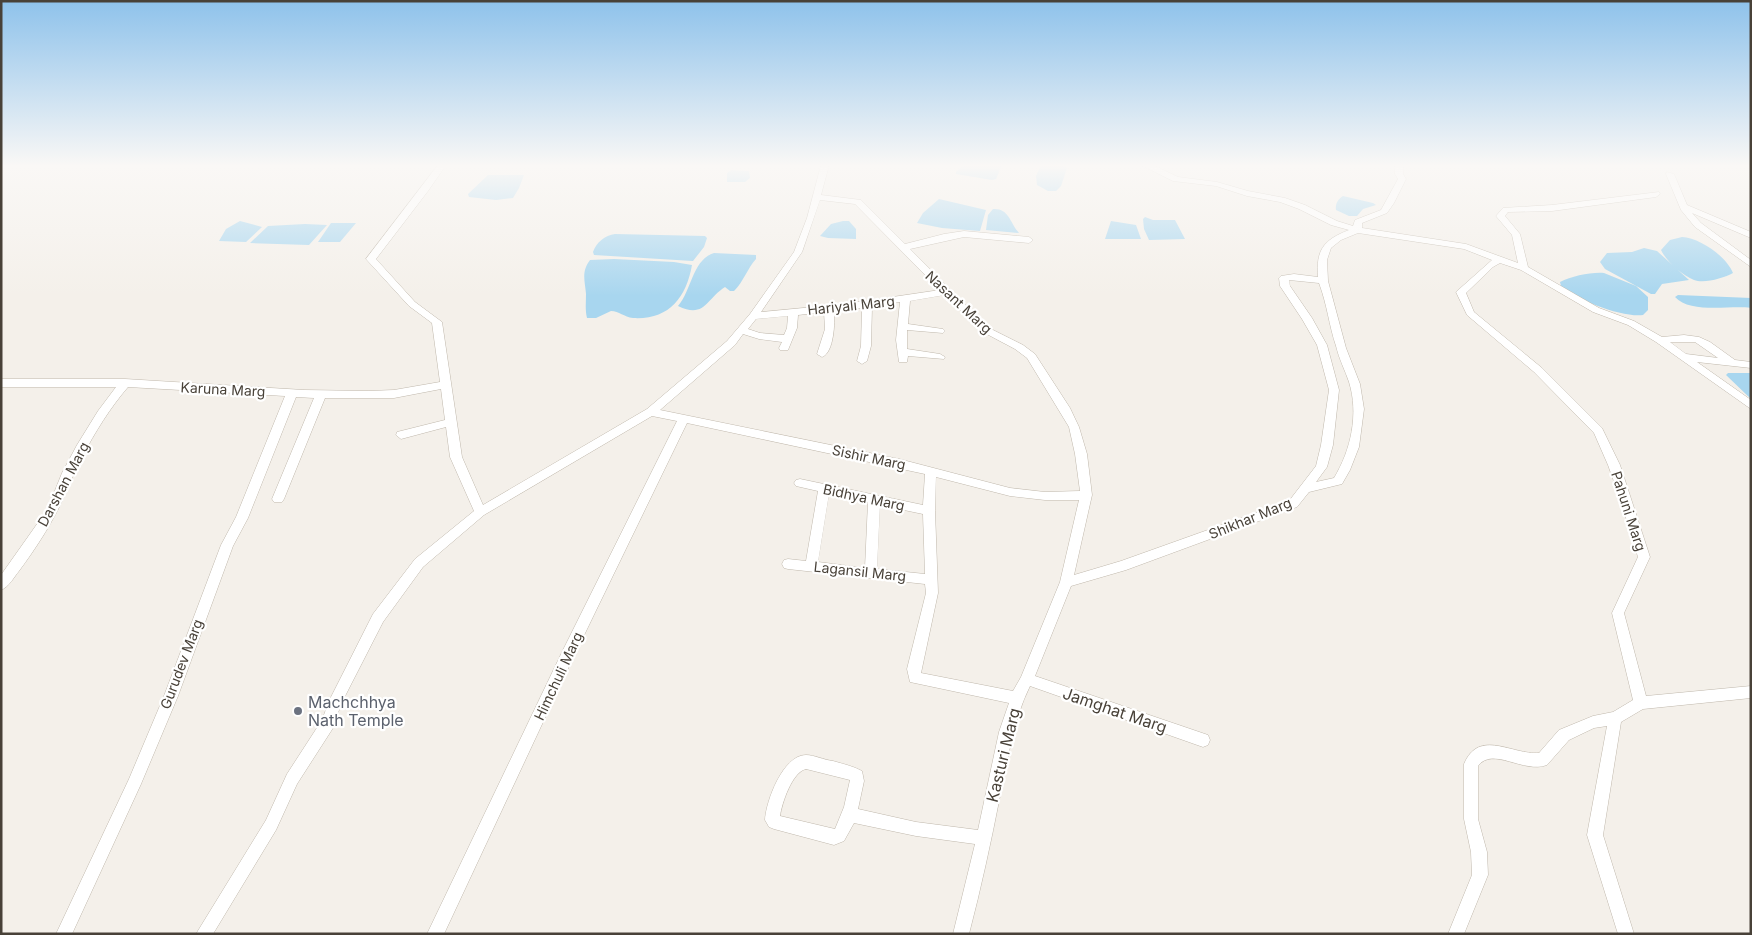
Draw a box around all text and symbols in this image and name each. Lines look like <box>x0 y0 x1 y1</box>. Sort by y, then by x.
street label: Nasant Marg <box>922 267 996 337</box>
street label: Hariyali Marg <box>807 292 895 318</box>
street label: Karuna Marg <box>180 378 266 400</box>
street label: Darshan Marg <box>34 439 92 529</box>
street label: Sishir Marg <box>831 441 907 473</box>
street label: Pahuni Marg <box>1608 469 1650 553</box>
street label: Bidhya Marg <box>822 480 906 514</box>
street label: Shikhar Marg <box>1206 494 1294 542</box>
street label: Lagansil Marg <box>813 558 907 584</box>
street label: Gurudev Marg <box>156 617 206 711</box>
street label: Himchuli Marg <box>530 629 586 723</box>
street label: Jamghat Marg <box>1060 683 1170 737</box>
place label: Machchhya Nath Temple <box>308 692 404 730</box>
marker: Machchhya Nath Temple <box>292 705 304 717</box>
street label: Kasturi Marg <box>982 706 1024 804</box>

